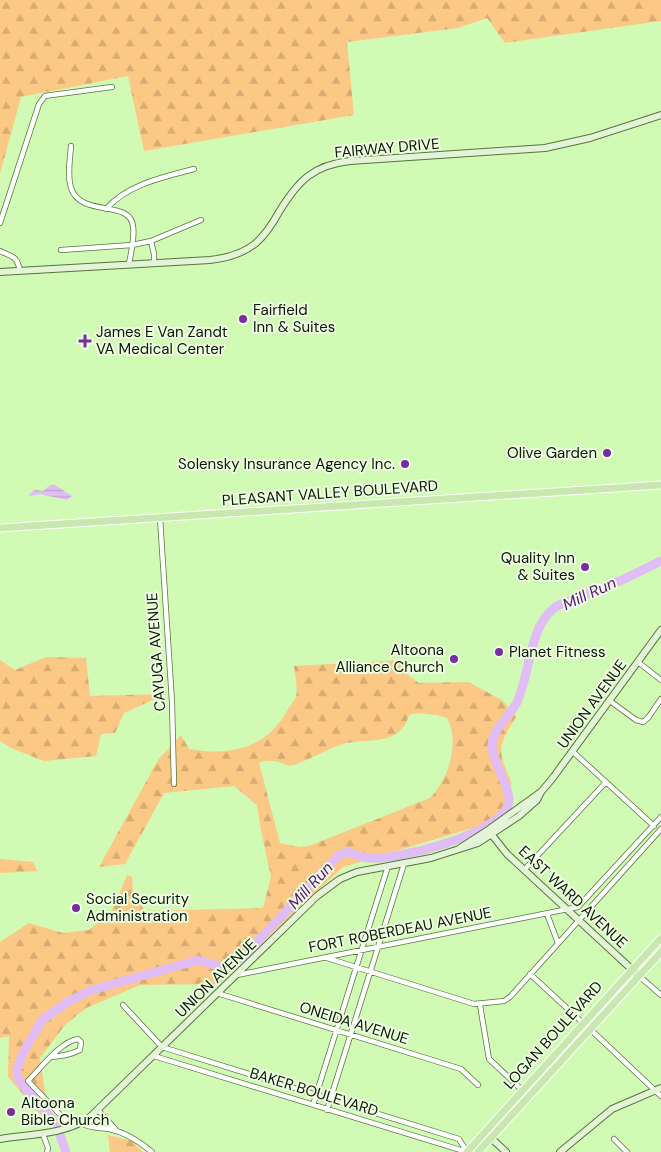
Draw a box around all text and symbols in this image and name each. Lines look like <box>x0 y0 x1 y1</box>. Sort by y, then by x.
street label: FAIRWAY DRIVE <box>334 133 440 163</box>
place label: Fairfield Inn & Suites <box>253 300 335 337</box>
marker: Fairfield Inn & Suites <box>237 313 249 325</box>
place label: James E Van Zandt VA Medical Center <box>96 322 228 359</box>
marker: James E Van Zandt VA Medical Center <box>78 334 92 348</box>
place label: Olive Garden <box>507 443 597 463</box>
marker: Olive Garden <box>601 447 613 459</box>
place label: Solensky Insurance Agency Inc. <box>178 454 395 474</box>
marker: Solensky Insurance Agency Inc. <box>399 458 411 470</box>
street label: PLEASANT VALLEY BOULEVARD <box>221 475 439 511</box>
place label: Quality Inn & Suites <box>501 548 575 585</box>
marker: Quality Inn & Suites <box>579 561 591 573</box>
water label: Mill Run <box>559 572 619 615</box>
street label: CAYUGA AVENUE <box>142 592 170 712</box>
place label: Altoona Alliance Church <box>335 640 444 677</box>
place label: Planet Fitness <box>509 642 606 662</box>
marker: Planet Fitness <box>493 646 505 658</box>
marker: Altoona Alliance Church <box>448 653 460 665</box>
street label: UNION AVENUE <box>553 656 631 752</box>
street label: EAST WARD AVENUE <box>514 841 632 953</box>
water label: Mill Run <box>283 857 337 913</box>
place label: Social Security Administration <box>86 889 190 926</box>
marker: Social Security Administration <box>70 902 82 914</box>
street label: FORT ROBERDEAU AVENUE <box>307 902 493 958</box>
street label: UNION AVENUE <box>171 934 261 1022</box>
street label: LOGAN BOULEVARD <box>499 977 607 1093</box>
street label: ONEIDA AVENUE <box>297 997 411 1049</box>
street label: BAKER BOULEVARD <box>247 1063 381 1121</box>
place label: Altoona Bible Church <box>21 1093 109 1130</box>
marker: Altoona Bible Church <box>5 1106 17 1118</box>

